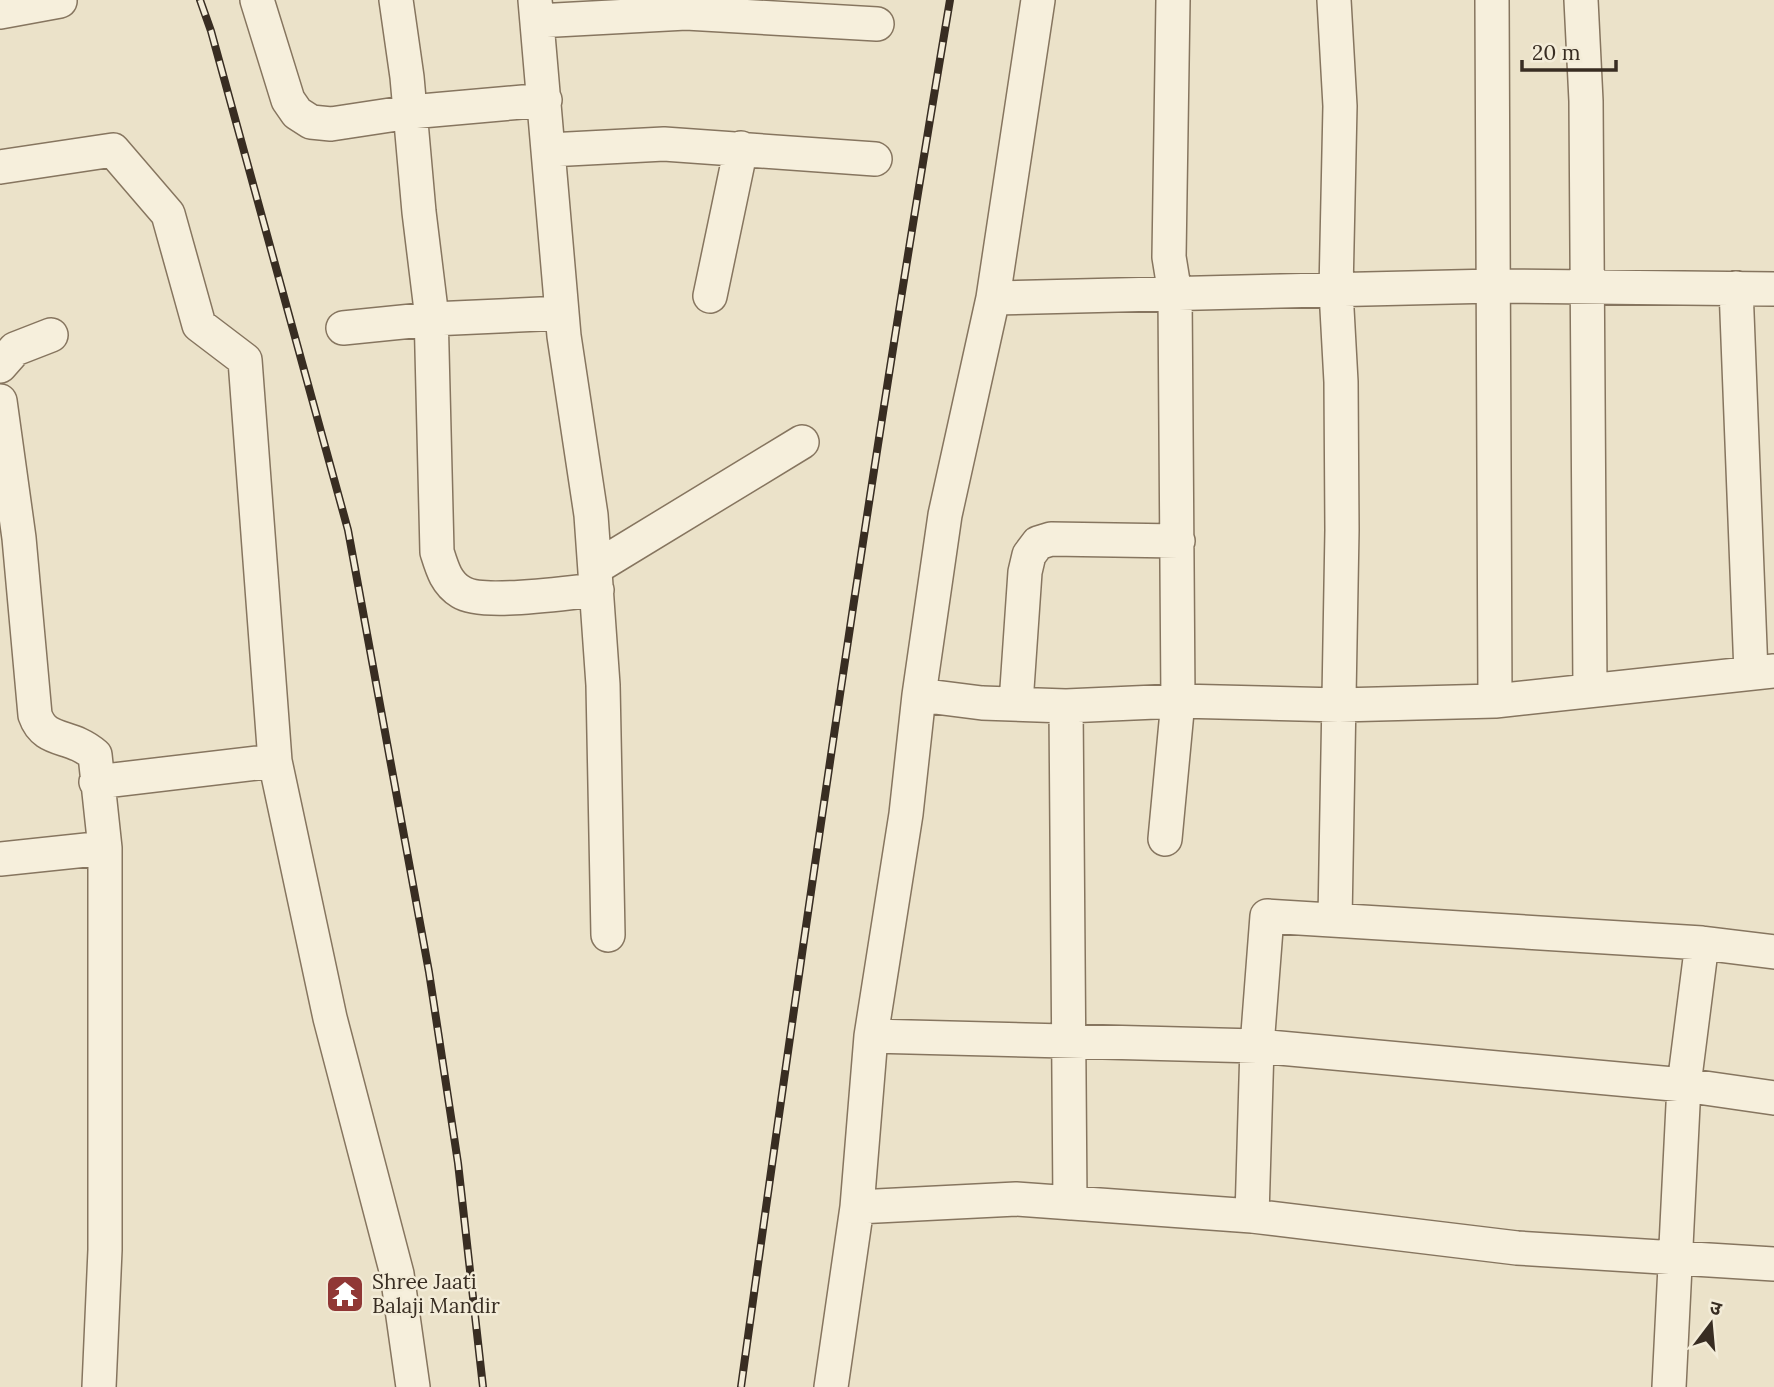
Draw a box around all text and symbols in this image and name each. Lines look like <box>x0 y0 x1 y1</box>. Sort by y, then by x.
scale bar <box>1522 28 1616 72</box>
text: 20 m <box>1532 39 1581 66</box>
place label: Shree Jaati Balaji Mandir <box>372 1268 500 1319</box>
temple icon: Shree Jaati Balaji Mandir <box>324 1273 366 1315</box>
north arrow <box>1676 1289 1746 1359</box>
text: उ <box>1707 1295 1725 1321</box>

